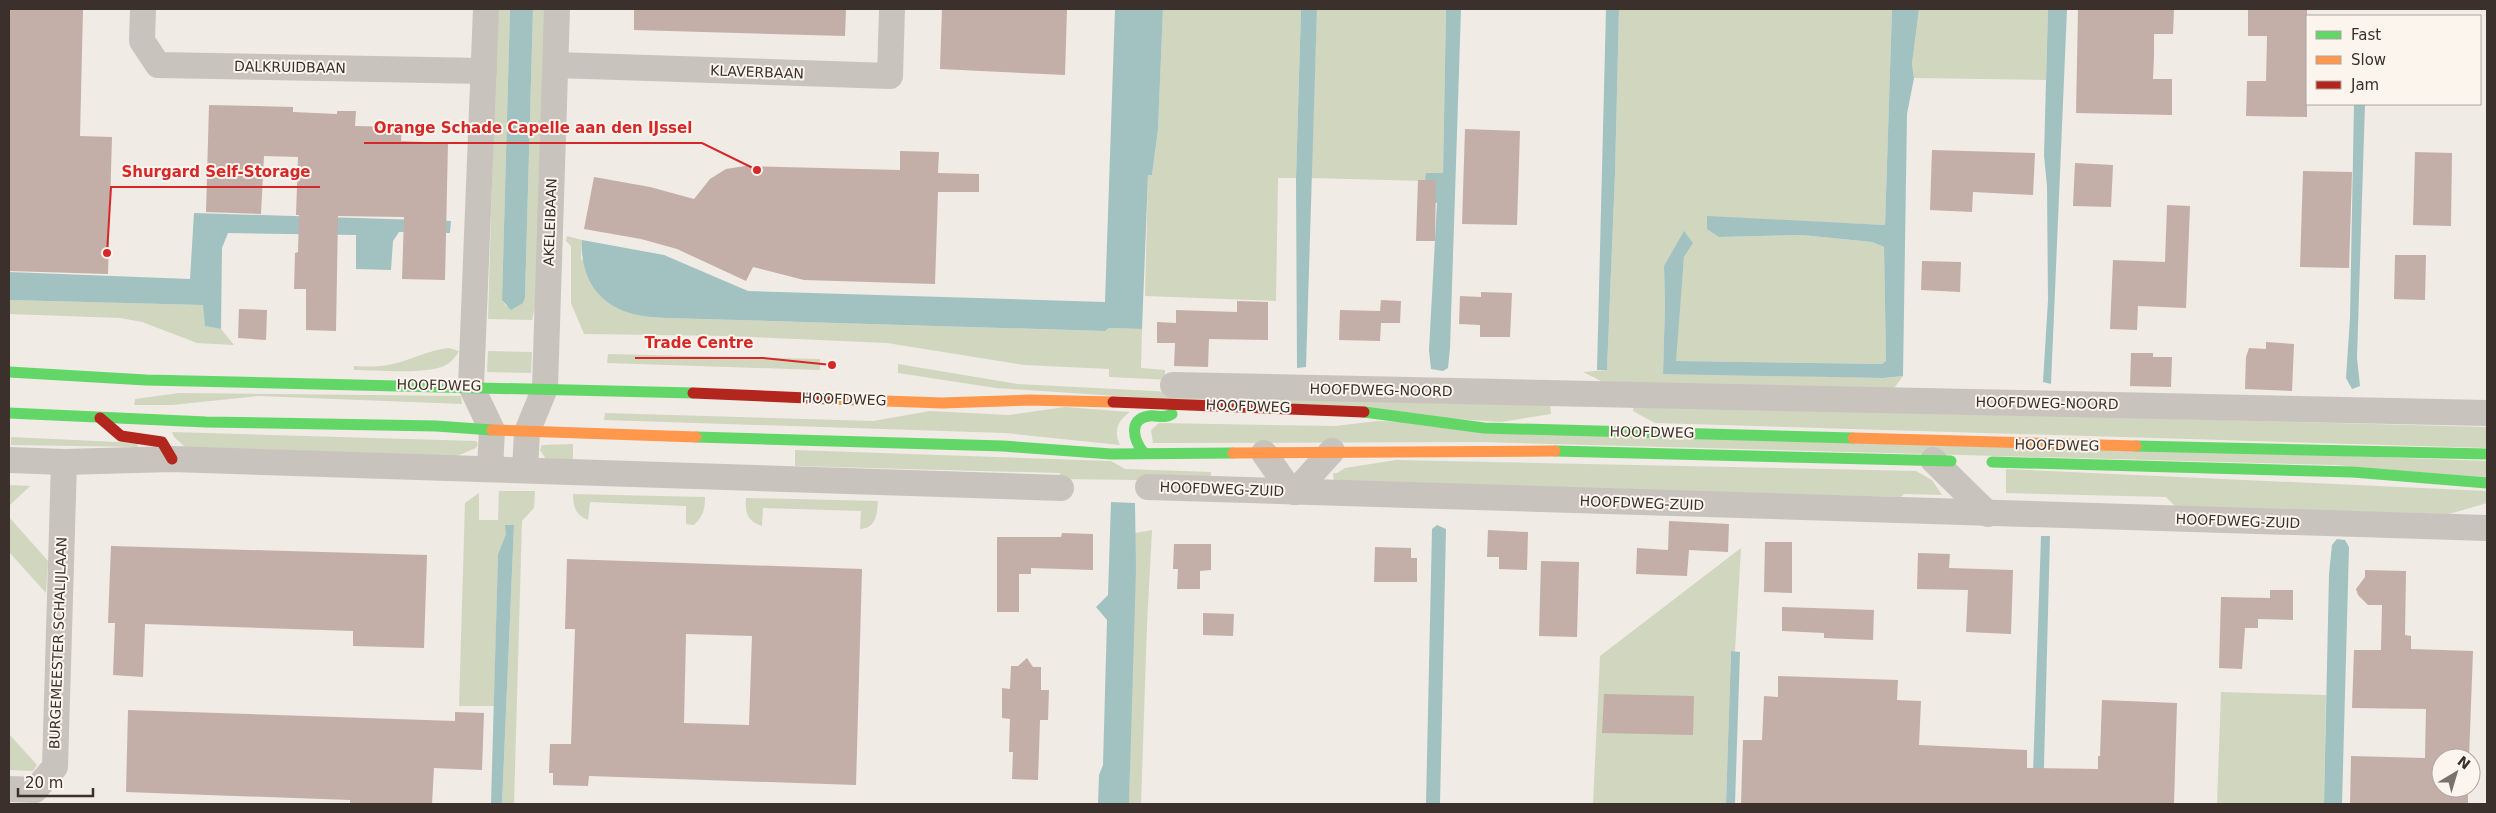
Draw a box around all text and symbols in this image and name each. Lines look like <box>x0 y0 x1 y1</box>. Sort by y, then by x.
legend <box>2306 15 2481 105</box>
text: Fast <box>2351 26 2381 44</box>
text: Slow <box>2351 51 2386 69</box>
street label: DALKRUIDBAAN <box>234 58 346 76</box>
street label: KLAVERBAAN <box>710 62 804 82</box>
text: Jam <box>2350 76 2379 94</box>
callout: Orange Schade Capelle aan den IJssel <box>364 113 702 143</box>
text: Orange Schade Capelle aan den IJssel <box>374 119 692 137</box>
callout: Shurgard Self-Storage <box>111 157 320 187</box>
text: Shurgard Self-Storage <box>121 163 311 181</box>
street label: AKELEIBAAN <box>540 178 560 266</box>
callout: Trade Centre <box>635 328 763 358</box>
text: Trade Centre <box>645 334 753 352</box>
street label: HOOFDWEG <box>396 376 482 394</box>
street label: HOOFDWEG-NOORD <box>1309 381 1453 399</box>
street label: HOOFDWEG <box>801 390 887 408</box>
street label: HOOFDWEG-NOORD <box>1975 394 2119 412</box>
street label: HOOFDWEG <box>1205 397 1291 415</box>
street label: HOOFDWEG <box>1609 423 1695 441</box>
street label: HOOFDWEG <box>2014 436 2100 454</box>
street label: HOOFDWEG-ZUID <box>1159 479 1285 499</box>
street label: HOOFDWEG-ZUID <box>1579 493 1705 513</box>
street label: HOOFDWEG-ZUID <box>2175 511 2301 531</box>
street label: BURGEMEESTER SCHALIJLAAN <box>46 537 70 749</box>
north arrow <box>2431 748 2481 798</box>
text: N <box>2454 753 2474 773</box>
scale bar <box>18 766 92 798</box>
text: 20 m <box>25 774 63 792</box>

